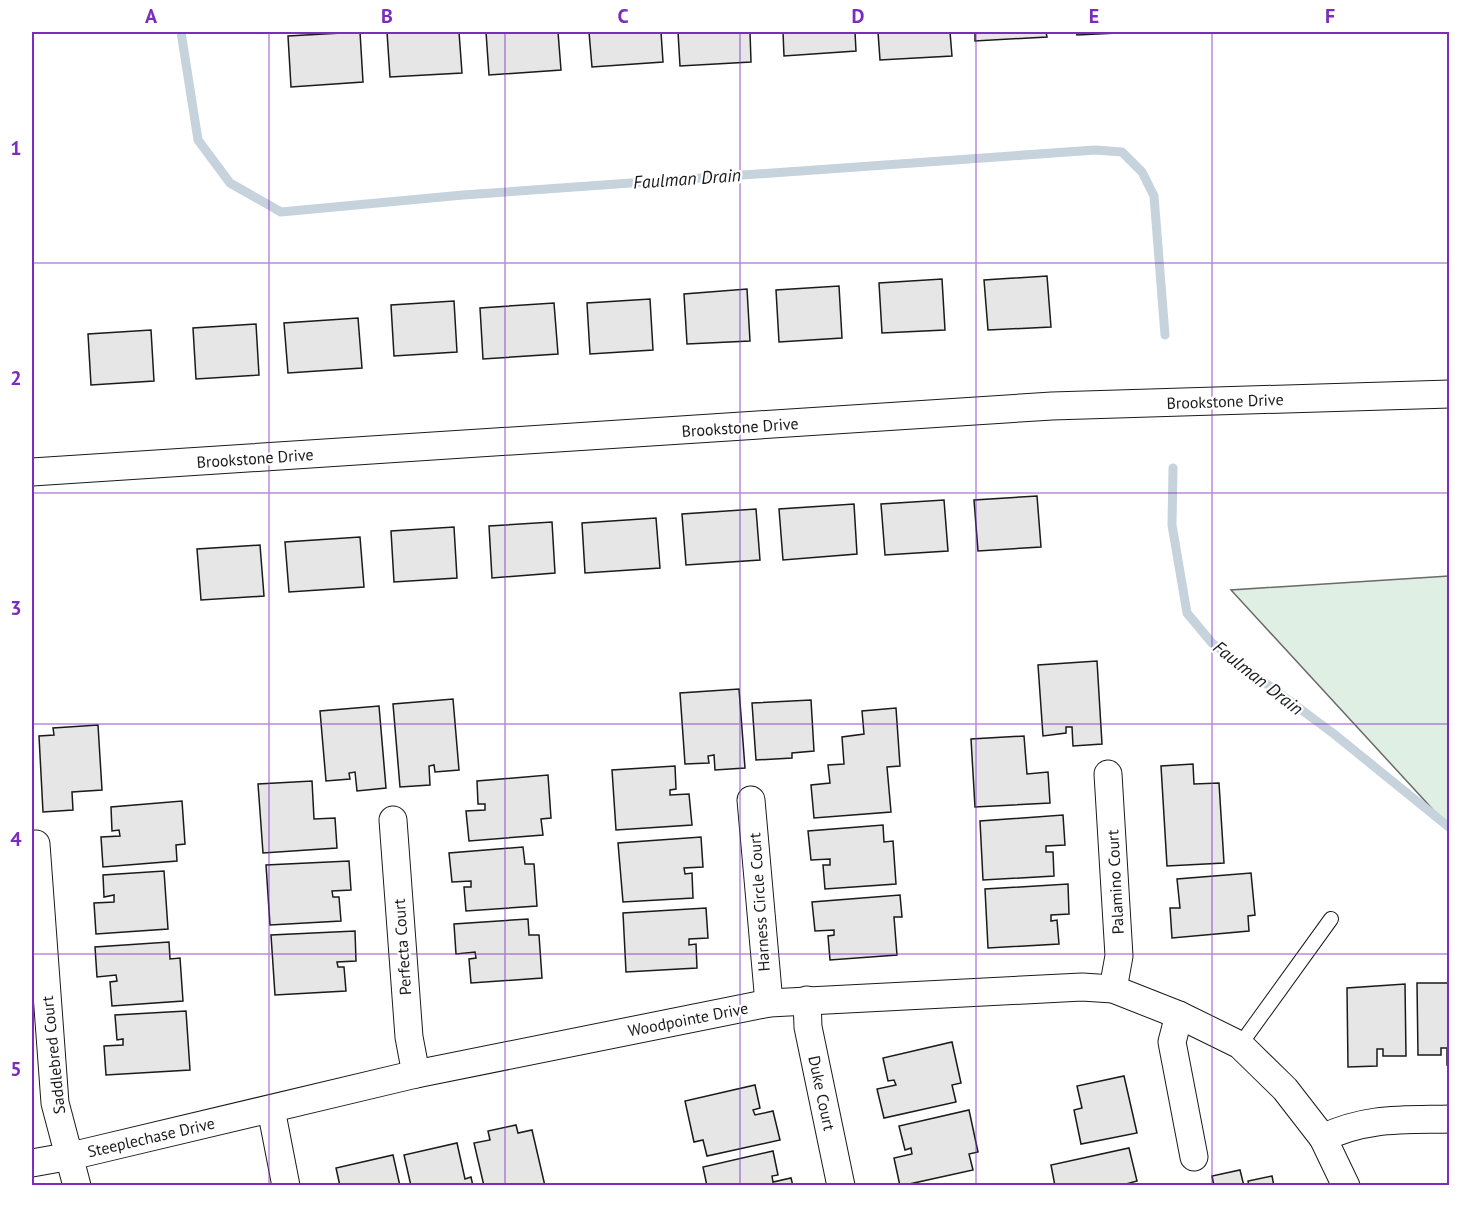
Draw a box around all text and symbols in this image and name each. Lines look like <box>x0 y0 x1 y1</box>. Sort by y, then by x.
text: A <box>145 3 158 29</box>
text: B <box>381 3 393 29</box>
text: C <box>617 3 629 29</box>
text: D <box>852 3 865 29</box>
text: E <box>1089 3 1099 29</box>
text: F <box>1325 3 1335 29</box>
text: 1 <box>10 135 22 161</box>
water label: Faulman Drain <box>632 163 742 194</box>
text: 2 <box>10 365 22 391</box>
street label: Brookstone Drive <box>1166 389 1284 413</box>
street label: Brookstone Drive <box>681 413 799 441</box>
street label: Brookstone Drive <box>196 444 314 472</box>
text: 3 <box>10 595 22 621</box>
water label: Faulman Drain <box>1209 635 1308 720</box>
text: 4 <box>10 826 22 852</box>
street label: Palamino Court <box>1102 829 1128 935</box>
street label: Harness Circle Court <box>744 831 774 972</box>
street label: Perfecta Court <box>389 897 415 996</box>
street label: Saddlebred Court <box>37 994 69 1115</box>
street label: Woodpointe Drive <box>626 998 750 1040</box>
street label: Duke Court <box>804 1054 840 1133</box>
text: 5 <box>10 1056 22 1082</box>
street label: Steeplechase Drive <box>85 1113 217 1161</box>

